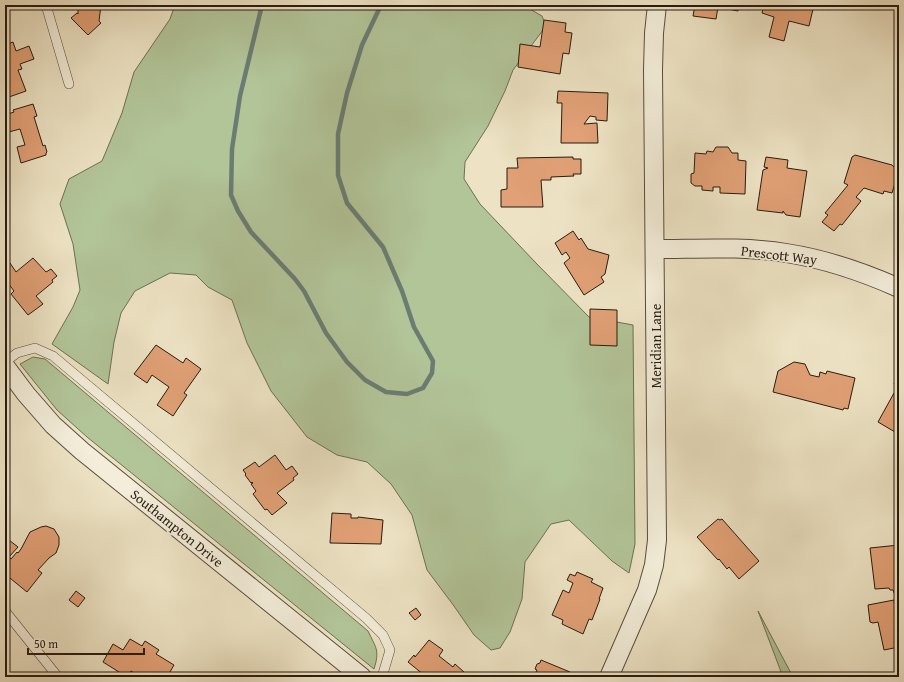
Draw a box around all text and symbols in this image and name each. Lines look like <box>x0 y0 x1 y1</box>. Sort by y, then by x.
street label: Prescott Way <box>740 240 818 270</box>
street label: Meridian Lane <box>646 303 666 388</box>
street label: Southampton Drive <box>126 484 228 572</box>
scale bar <box>28 630 144 656</box>
text: 50 m <box>34 635 58 652</box>

